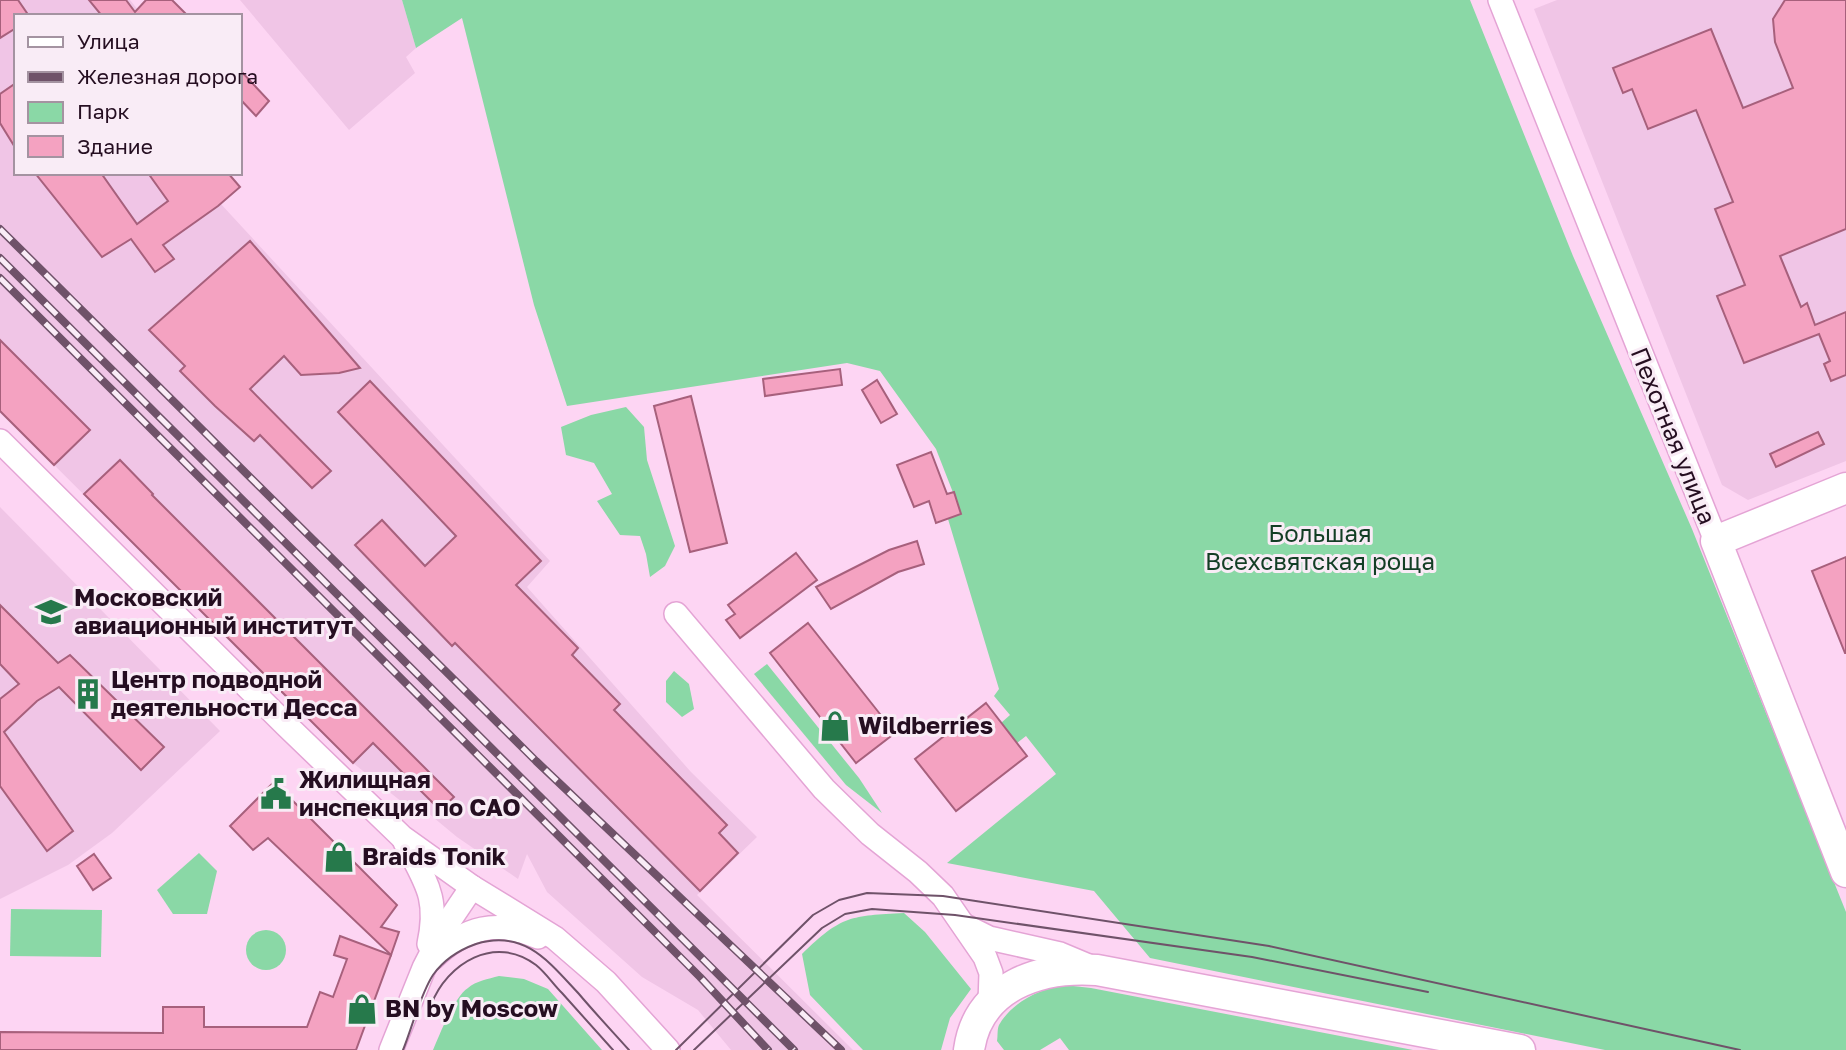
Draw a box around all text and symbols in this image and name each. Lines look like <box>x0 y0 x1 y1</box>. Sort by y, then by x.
legend <box>14 14 242 175</box>
text: Улица <box>77 28 140 54</box>
text: Железная дорога <box>77 63 258 89</box>
text: Парк <box>77 98 130 124</box>
text: Здание <box>77 133 153 159</box>
street label: Пехотная улица <box>1626 343 1723 528</box>
park label: Большая Всехсвятская роща <box>1205 518 1435 575</box>
place label: Московский авиационный институт <box>74 582 353 639</box>
school or university icon: Московский авиационный институт <box>34 595 68 629</box>
place label: Центр подводной деятельности Десса <box>111 664 357 721</box>
building icon: Центр подводной деятельности Десса <box>71 677 105 711</box>
shop icon: Wildberries <box>818 709 852 743</box>
place label: Wildberries <box>858 710 993 739</box>
place label: Жилищная инспекция по САО <box>299 764 521 821</box>
public building icon: Жилищная инспекция по САО <box>259 777 293 811</box>
shop icon: Braids Tonik <box>322 840 356 874</box>
place label: Braids Tonik <box>362 841 506 870</box>
shop icon: BN by Moscow <box>345 992 379 1026</box>
place label: BN by Moscow <box>385 993 558 1022</box>

